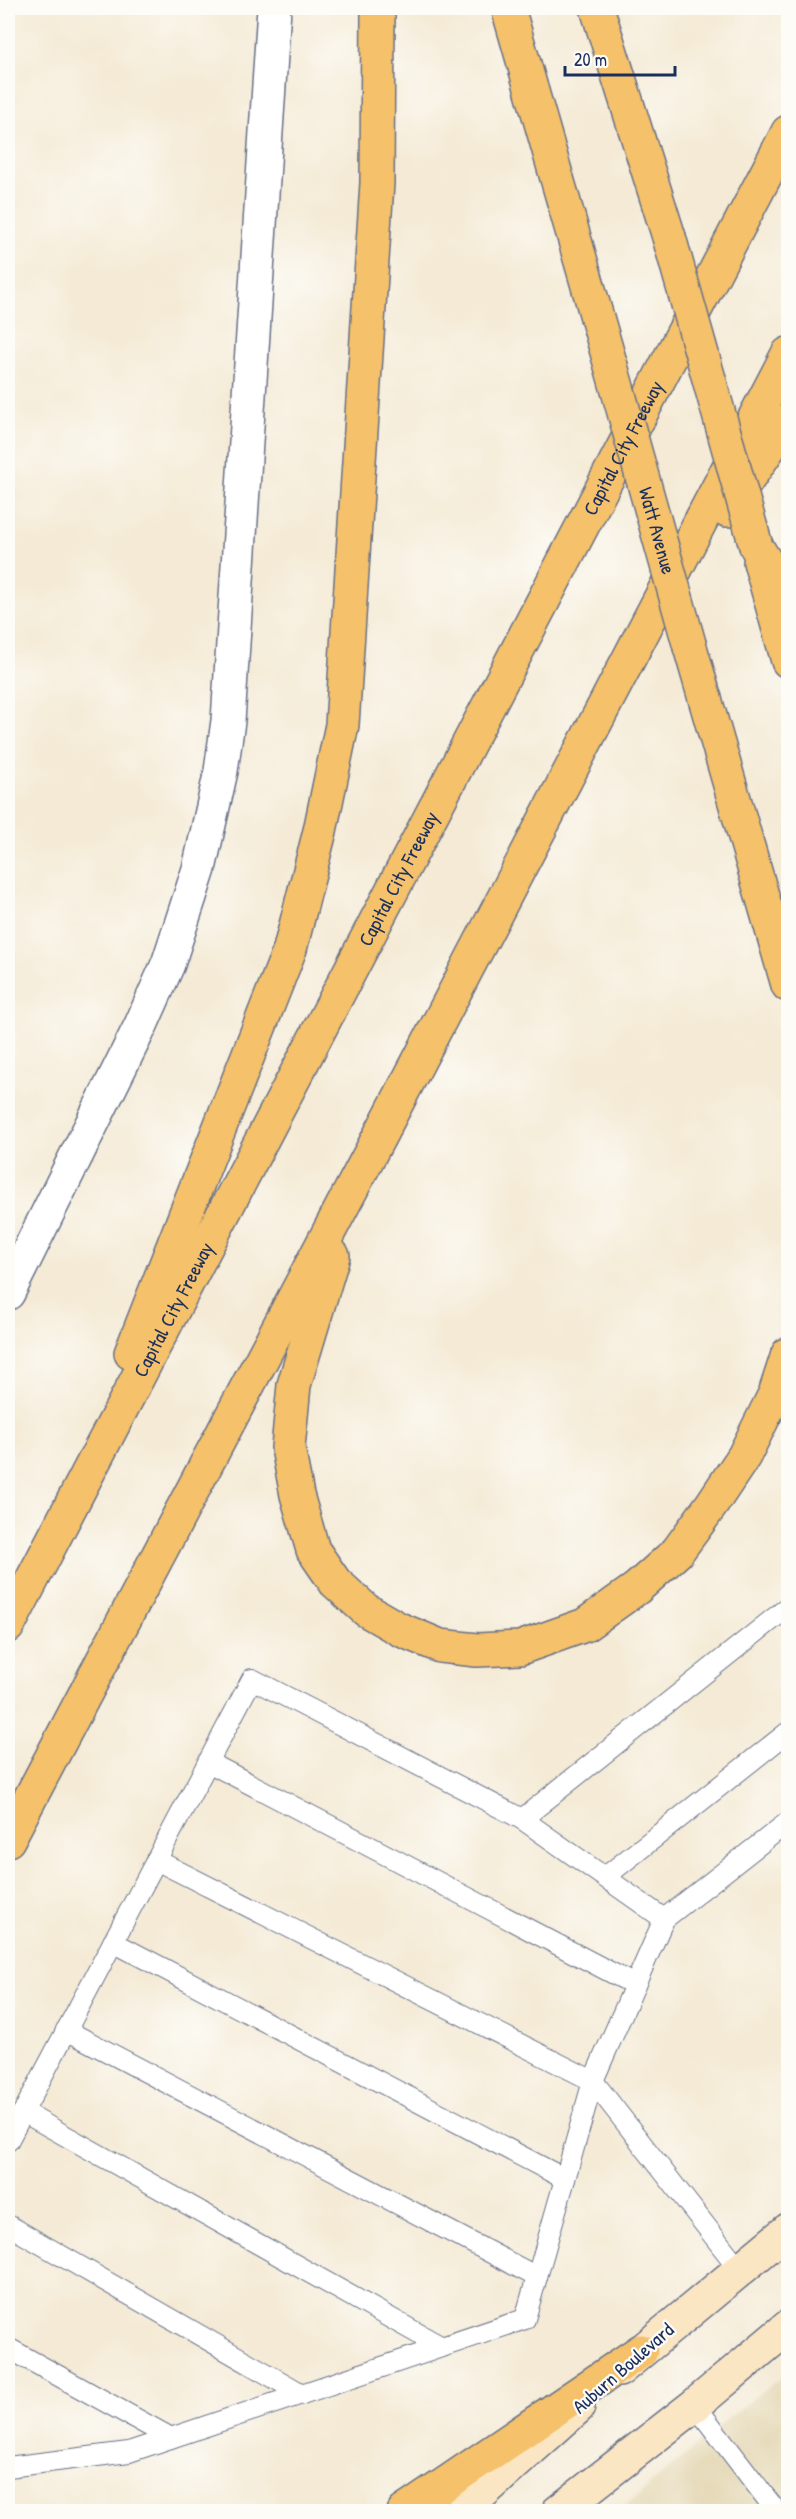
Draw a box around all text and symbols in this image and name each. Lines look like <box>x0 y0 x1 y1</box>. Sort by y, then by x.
scale bar <box>565 39 674 77</box>
text: 20 m <box>574 47 607 72</box>
street label: Capital City Freeway <box>576 376 669 520</box>
street label: Watt Avenue <box>633 484 683 577</box>
street label: Capital City Freeway <box>351 806 444 951</box>
street label: Capital City Freeway <box>126 1237 219 1381</box>
street label: Auburn Boulevard <box>566 2316 679 2419</box>

